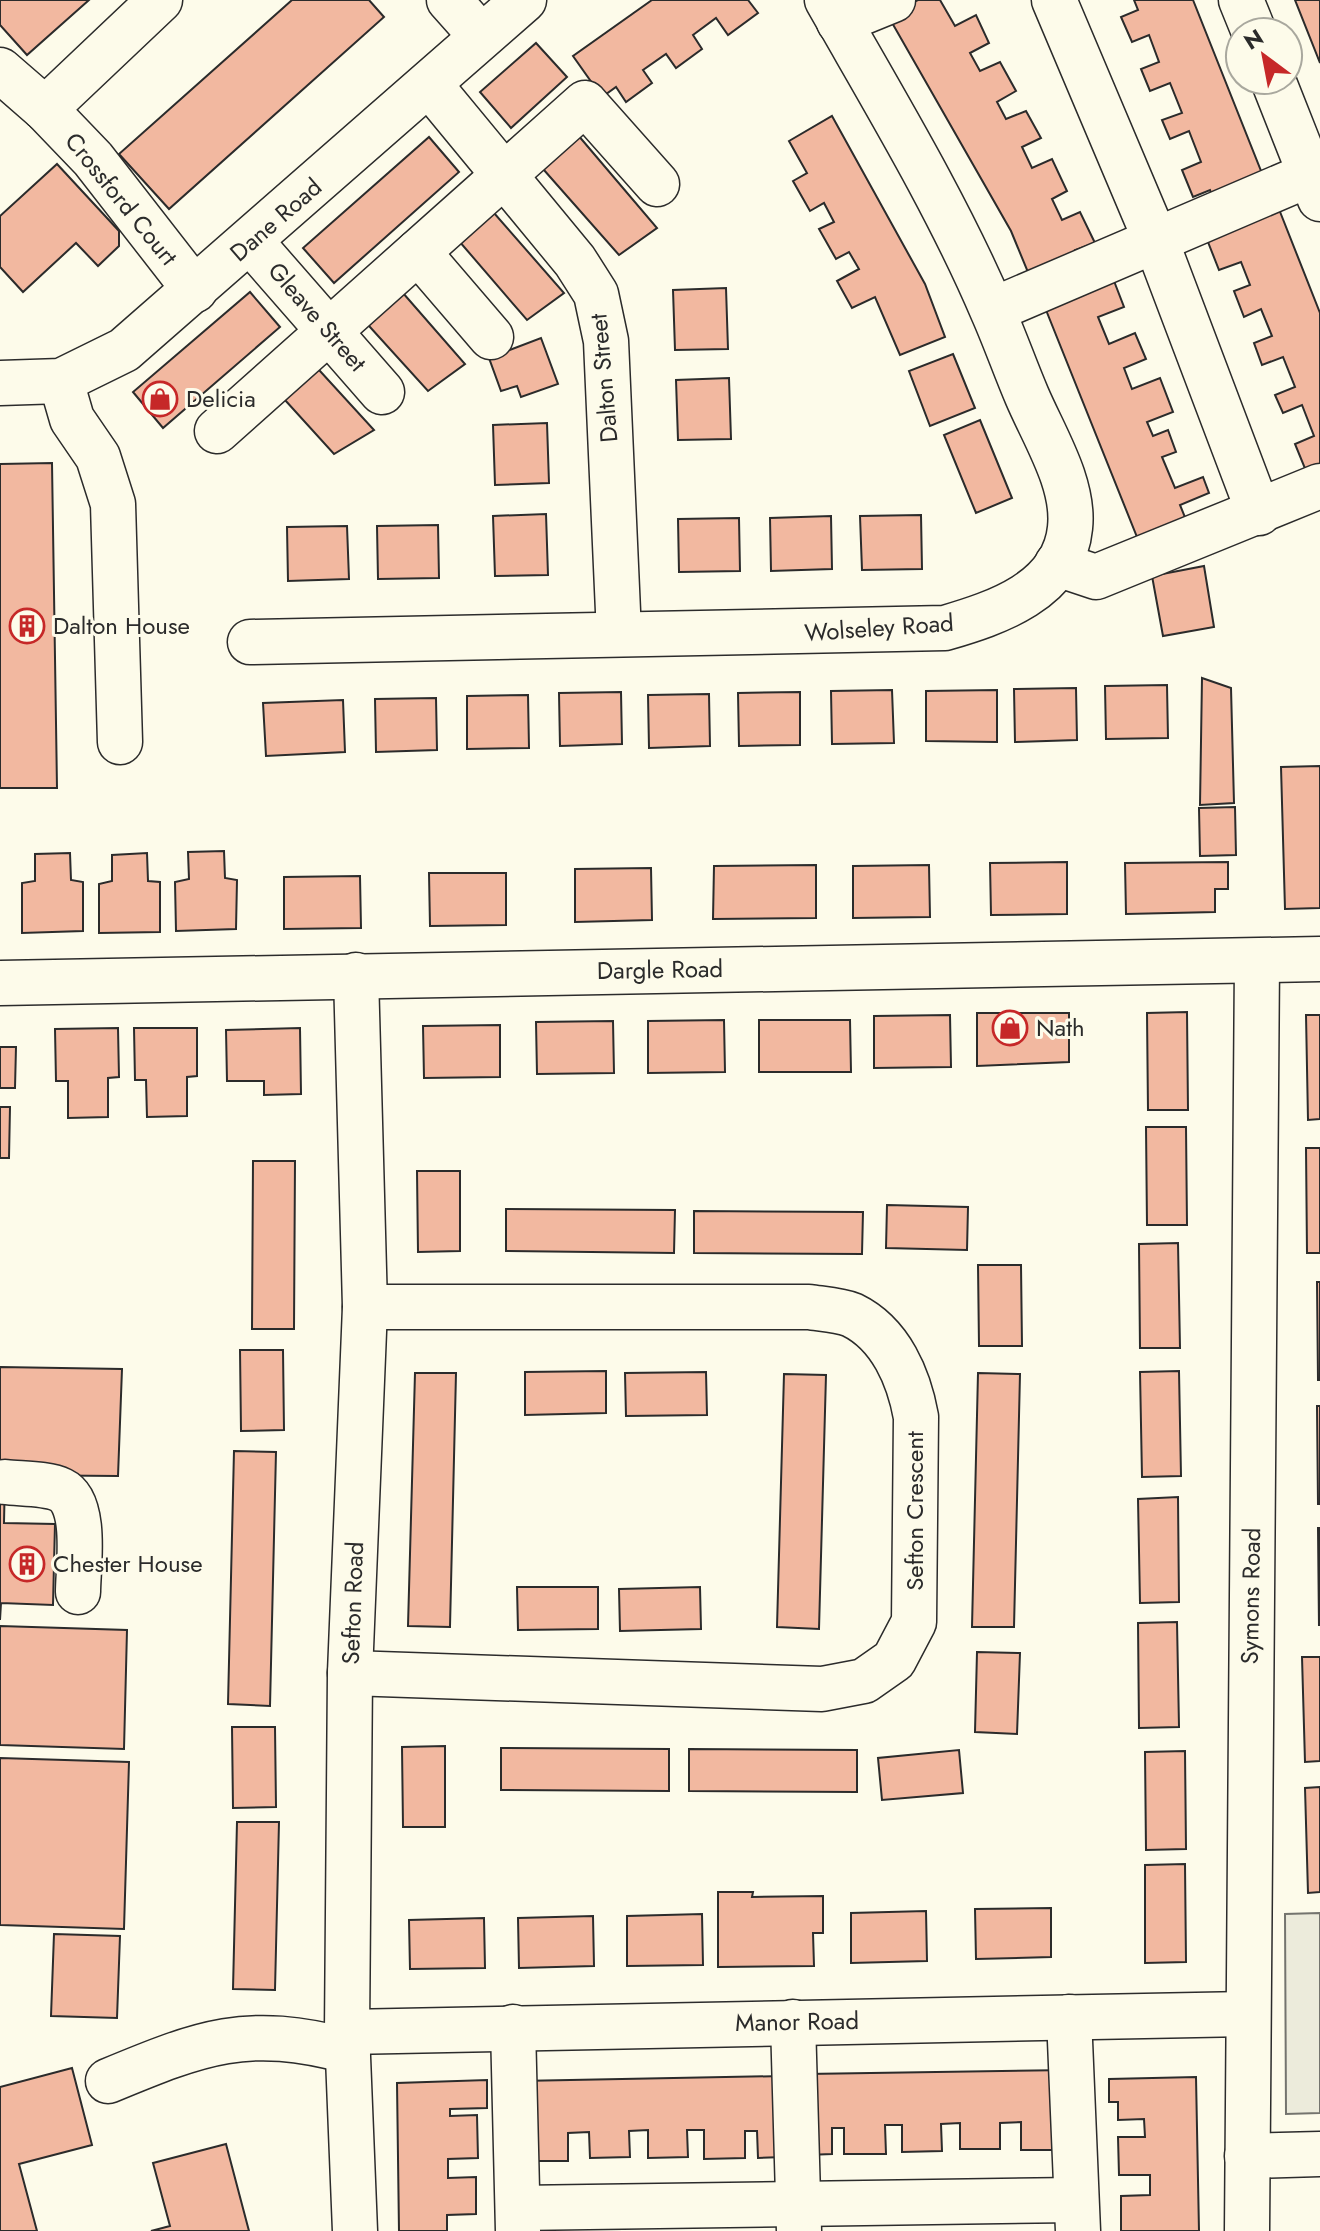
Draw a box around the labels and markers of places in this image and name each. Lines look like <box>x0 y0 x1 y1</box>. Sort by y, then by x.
shop icon: Delicia <box>141 380 179 418</box>
place label: Delicia <box>186 381 256 416</box>
building icon: Dalton House <box>8 607 46 645</box>
place label: Dalton House <box>53 608 190 643</box>
shop icon: Nath <box>991 1009 1029 1047</box>
place label: Nath <box>1036 1010 1085 1045</box>
building icon: Chester House <box>8 1545 46 1583</box>
place label: Chester House <box>53 1546 203 1581</box>

